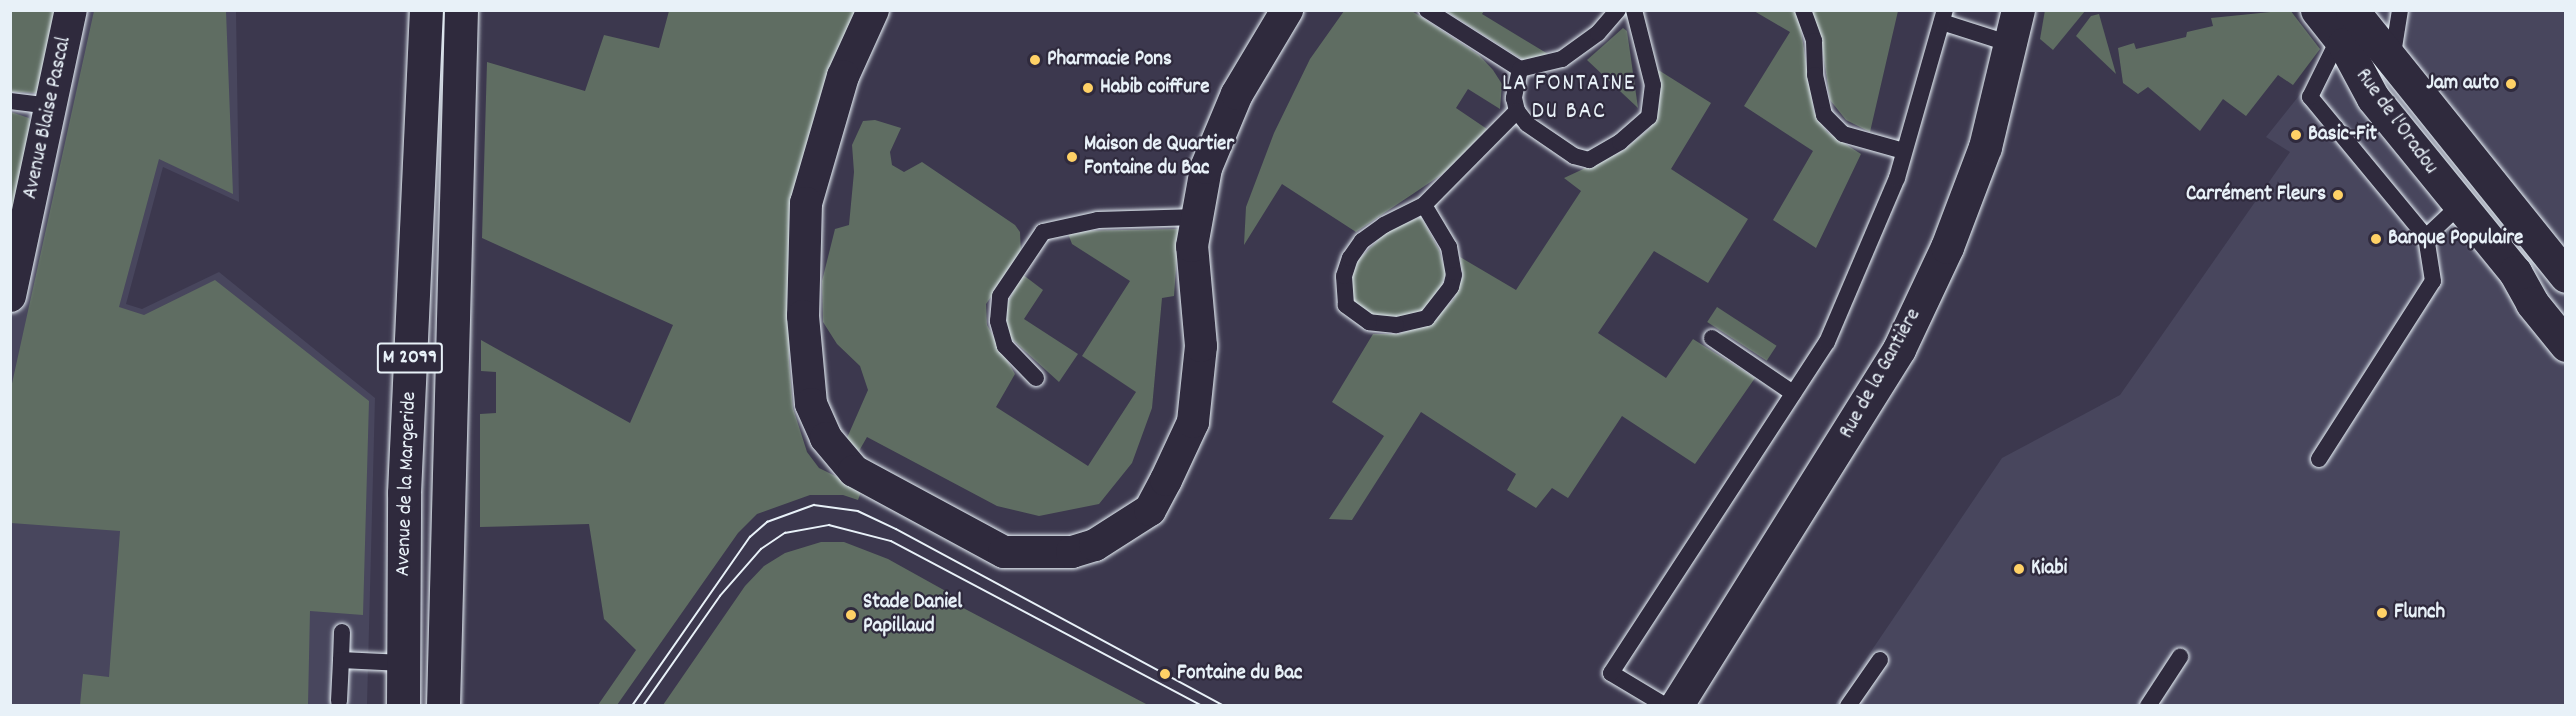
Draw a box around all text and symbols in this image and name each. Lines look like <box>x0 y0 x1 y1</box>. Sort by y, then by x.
street label: Avenue Blaise Pascal <box>18 35 78 201</box>
place label: Pharmacie Pons <box>1047 47 1172 73</box>
marker: Pharmacie Pons <box>1028 53 1042 67</box>
street label: Rue de l'Oradou <box>2349 64 2443 180</box>
district label: LA FONTAINE DU BAC <box>1502 71 1636 127</box>
place label: Jam auto <box>2426 71 2499 97</box>
place label: Habib coiffure <box>1100 75 1209 101</box>
marker: Jam auto <box>2504 77 2518 91</box>
marker: Habib coiffure <box>1081 81 1095 95</box>
place label: Basic-Fit <box>2308 122 2377 148</box>
marker: Basic-Fit <box>2289 128 2303 142</box>
place label: Maison de Quartier Fontaine du Bac <box>1084 132 1234 182</box>
marker: Maison de Quartier Fontaine du Bac <box>1065 150 1079 164</box>
place label: Carrément Fleurs <box>2186 182 2326 208</box>
marker: Carrément Fleurs <box>2331 188 2345 202</box>
place label: Banque Populaire <box>2388 226 2523 252</box>
marker: Banque Populaire <box>2369 232 2383 246</box>
street label: Rue de la Gantière <box>1835 305 1927 443</box>
road number: M 2099 <box>376 341 444 375</box>
street label: Avenue de la Margeride <box>391 391 423 577</box>
place label: Kiabi <box>2031 556 2067 582</box>
marker: Kiabi <box>2012 562 2026 576</box>
place label: Stade Daniel Papillaud <box>863 590 962 640</box>
place label: Flunch <box>2394 600 2445 626</box>
marker: Flunch <box>2375 606 2389 620</box>
marker: Stade Daniel Papillaud <box>844 608 858 622</box>
place label: Fontaine du Bac <box>1177 661 1303 687</box>
marker: Fontaine du Bac <box>1158 667 1172 681</box>

